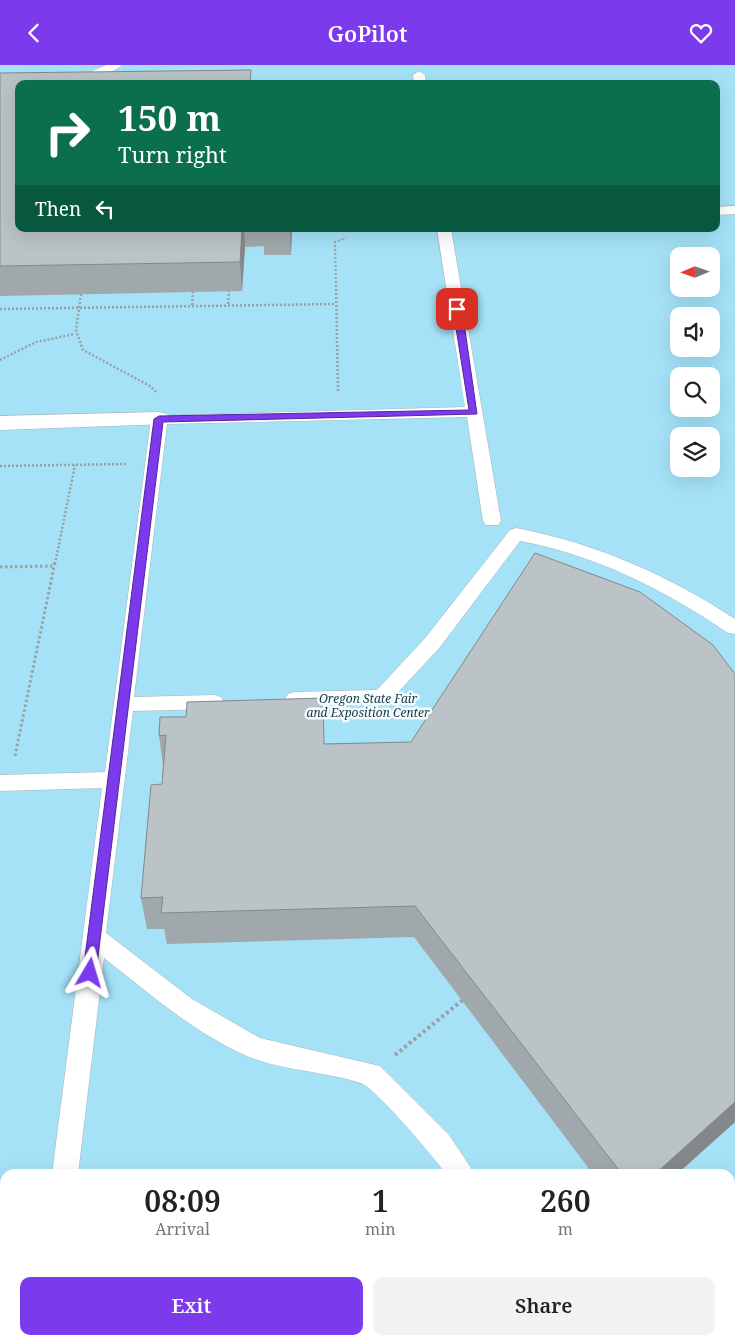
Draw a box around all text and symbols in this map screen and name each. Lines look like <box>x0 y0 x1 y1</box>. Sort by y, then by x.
text: GoPilot <box>328 18 407 48</box>
icon: back <box>20 19 48 47</box>
icon: heart <box>687 19 715 47</box>
text: 150 m <box>118 94 221 141</box>
icon: right <box>35 100 100 165</box>
text: Turn right <box>118 139 227 169</box>
icon: left <box>91 195 119 223</box>
text: Then <box>35 196 81 222</box>
north arrow <box>670 247 720 297</box>
map controls <box>670 247 720 477</box>
pin <box>436 288 478 330</box>
icon: arrive <box>443 295 471 323</box>
button: sound <box>670 307 720 357</box>
button: search <box>670 367 720 417</box>
button: layers <box>670 427 720 477</box>
park label: Oregon State Fair and Exposition Center <box>306 690 430 721</box>
position arrow <box>63 946 115 998</box>
text: 08:09 <box>144 1180 221 1221</box>
text: 1 <box>372 1180 389 1221</box>
text: 260 <box>540 1180 591 1221</box>
text: Arrival <box>155 1218 210 1240</box>
text: min <box>365 1218 396 1240</box>
text: m <box>558 1218 573 1240</box>
button: Exit <box>20 1277 363 1335</box>
button: Share <box>373 1277 715 1335</box>

